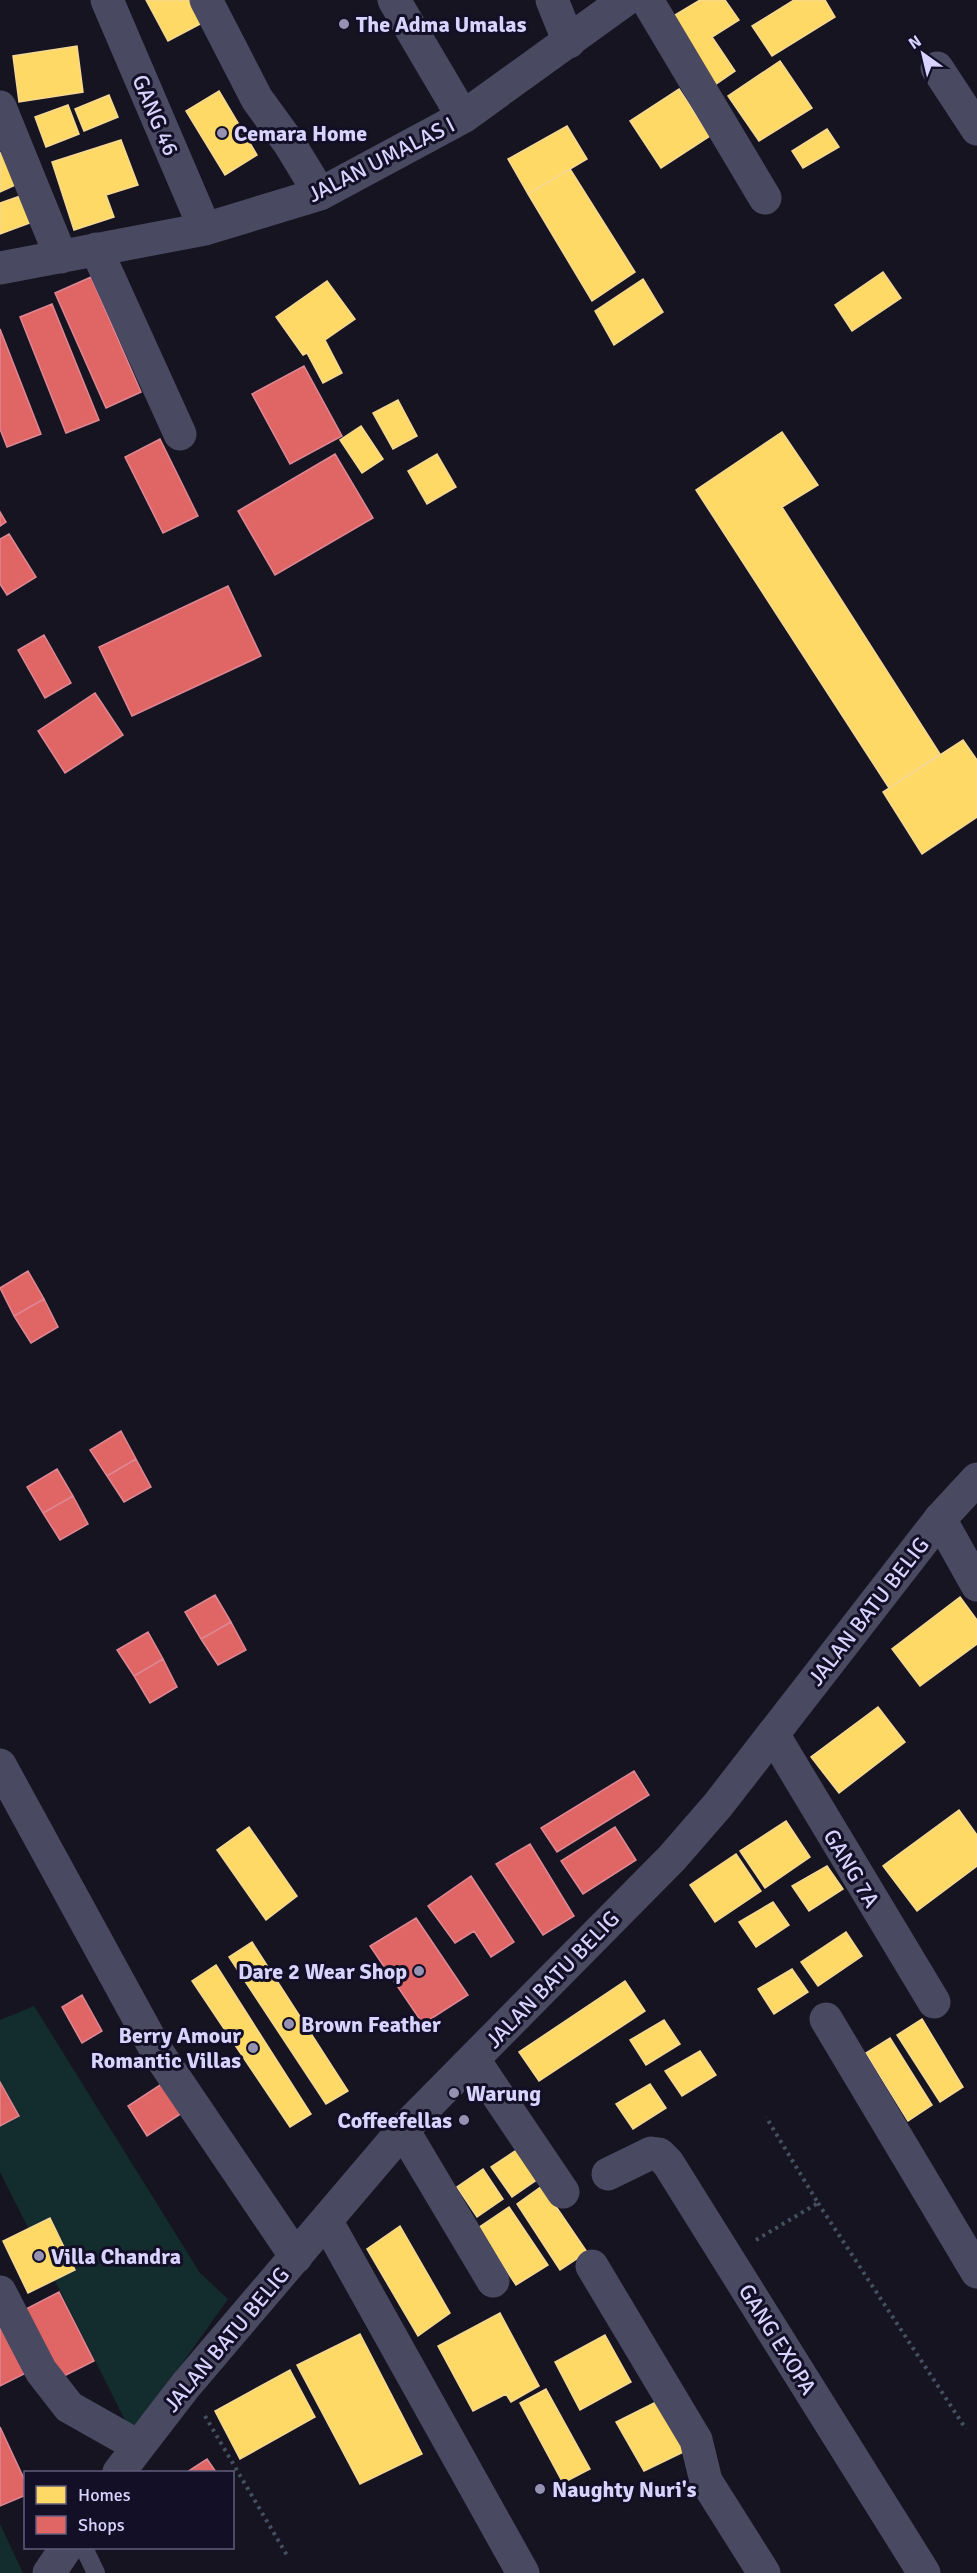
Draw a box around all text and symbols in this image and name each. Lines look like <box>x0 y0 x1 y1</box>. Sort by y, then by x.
place label: The Adma Umalas <box>356 11 527 38</box>
marker: The Adma Umalas <box>337 17 351 31</box>
north arrow <box>893 24 953 84</box>
text: N <box>905 31 925 54</box>
street label: GANG 46 <box>126 71 185 160</box>
street label: JALAN UMALAS I <box>303 111 459 208</box>
place label: Cemara Home <box>234 120 367 147</box>
marker: Cemara Home <box>215 126 229 140</box>
street label: JALAN BATU BELIG <box>802 1532 935 1691</box>
street label: GANG 7A <box>818 1824 886 1913</box>
street label: JALAN BATU BELIG <box>480 1905 625 2054</box>
place label: Dare 2 Wear Shop <box>238 1958 407 1985</box>
marker: Dare 2 Wear Shop <box>412 1964 426 1978</box>
place label: Brown Feather <box>301 2011 441 2038</box>
marker: Brown Feather <box>282 2017 296 2031</box>
place label: Berry Amour Romantic Villas <box>91 2022 241 2074</box>
marker: Berry Amour Romantic Villas <box>246 2041 260 2055</box>
place label: Warung <box>466 2080 541 2107</box>
marker: Warung <box>447 2086 461 2100</box>
place label: Coffeefellas <box>337 2107 452 2134</box>
marker: Coffeefellas <box>457 2113 471 2127</box>
place label: Villa Chandra <box>51 2243 181 2270</box>
marker: Villa Chandra <box>32 2249 46 2263</box>
street label: JALAN BATU BELIG <box>158 2261 295 2417</box>
street label: GANG EXOPA <box>733 2279 823 2400</box>
legend <box>24 2471 234 2549</box>
place label: Naughty Nuri's <box>552 2476 697 2503</box>
marker: Naughty Nuri's <box>533 2482 547 2496</box>
text: Homes <box>78 2484 131 2506</box>
text: Shops <box>78 2514 125 2536</box>

